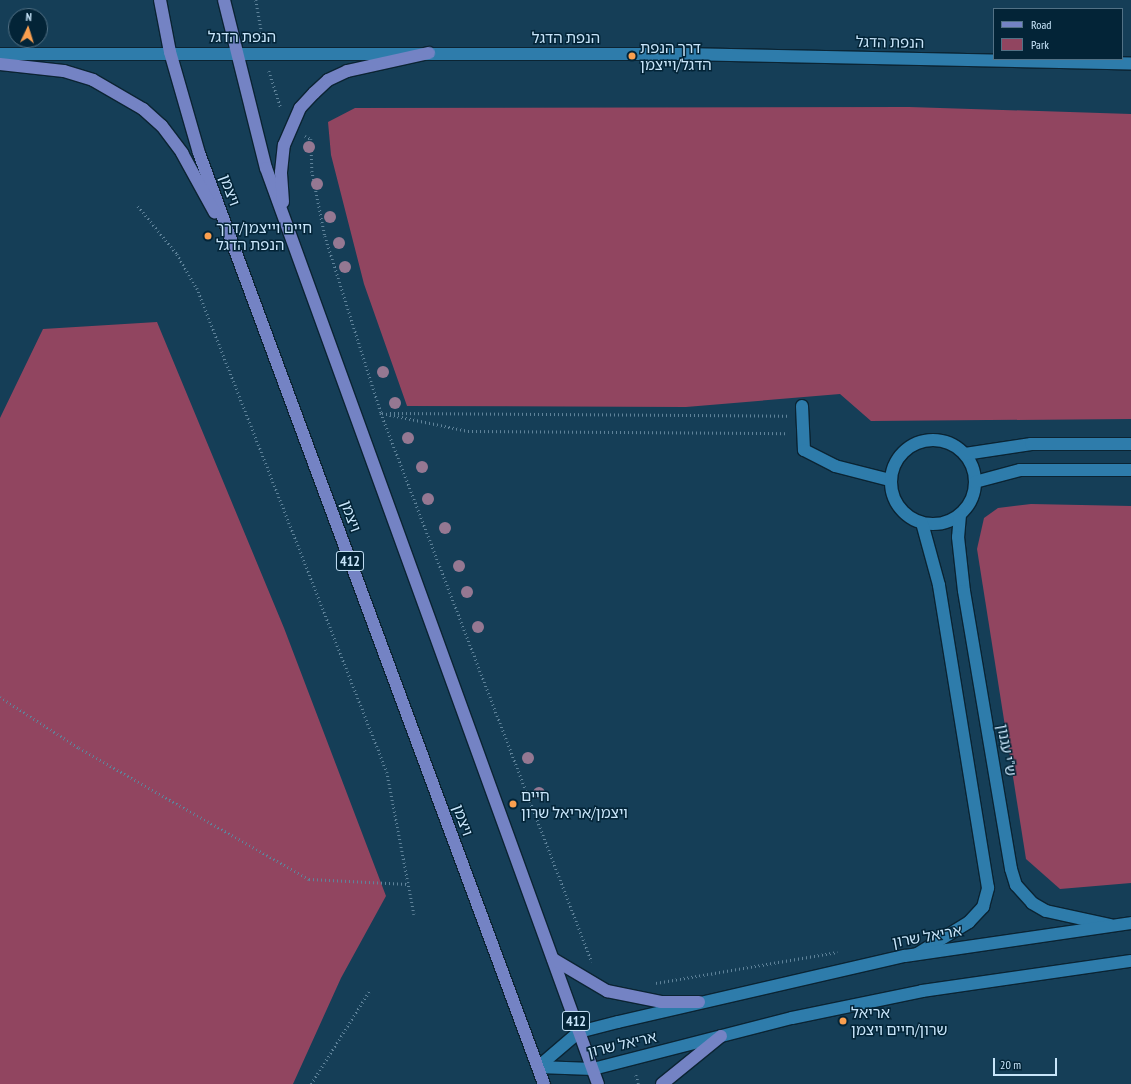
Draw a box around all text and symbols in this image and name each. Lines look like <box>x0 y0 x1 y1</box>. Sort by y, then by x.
north arrow <box>8 8 48 48</box>
legend <box>993 8 1123 60</box>
text: N <box>25 10 32 24</box>
text: Road <box>1031 17 1051 32</box>
street label: הנפת הדגל <box>208 28 276 46</box>
street label: הנפת הדגל <box>532 29 600 47</box>
street label: הנפת הדגל <box>856 32 924 52</box>
text: Park <box>1031 37 1049 52</box>
place label: דרך הנפת הדגל/וייצמן <box>640 38 712 73</box>
marker: דרך הנפת הדגל/וייצמן <box>627 51 637 61</box>
street label: ויצמן <box>216 172 244 208</box>
place label: חיים וייצמן/דרך הנפת הדגל <box>216 218 312 253</box>
marker: חיים וייצמן/דרך הנפת הדגל <box>203 231 213 241</box>
street label: ויצמן <box>337 498 365 534</box>
road number: 412 <box>335 549 365 573</box>
street label: ש"י עגנון <box>994 723 1020 777</box>
place label: חיים ויצמן/אריאל שרון <box>521 786 628 821</box>
marker: חיים ויצמן/אריאל שרון <box>508 799 518 809</box>
street label: ויצמן <box>449 802 477 838</box>
street label: אריאל שרון <box>891 921 963 951</box>
place label: אריאל שרון/חיים ויצמן <box>851 1003 947 1038</box>
road number: 412 <box>561 1009 591 1033</box>
marker: אריאל שרון/חיים ויצמן <box>838 1016 848 1026</box>
street label: אריאל שרון <box>586 1027 658 1061</box>
scale bar <box>995 1050 1059 1076</box>
text: 20 m <box>1000 1057 1021 1072</box>

